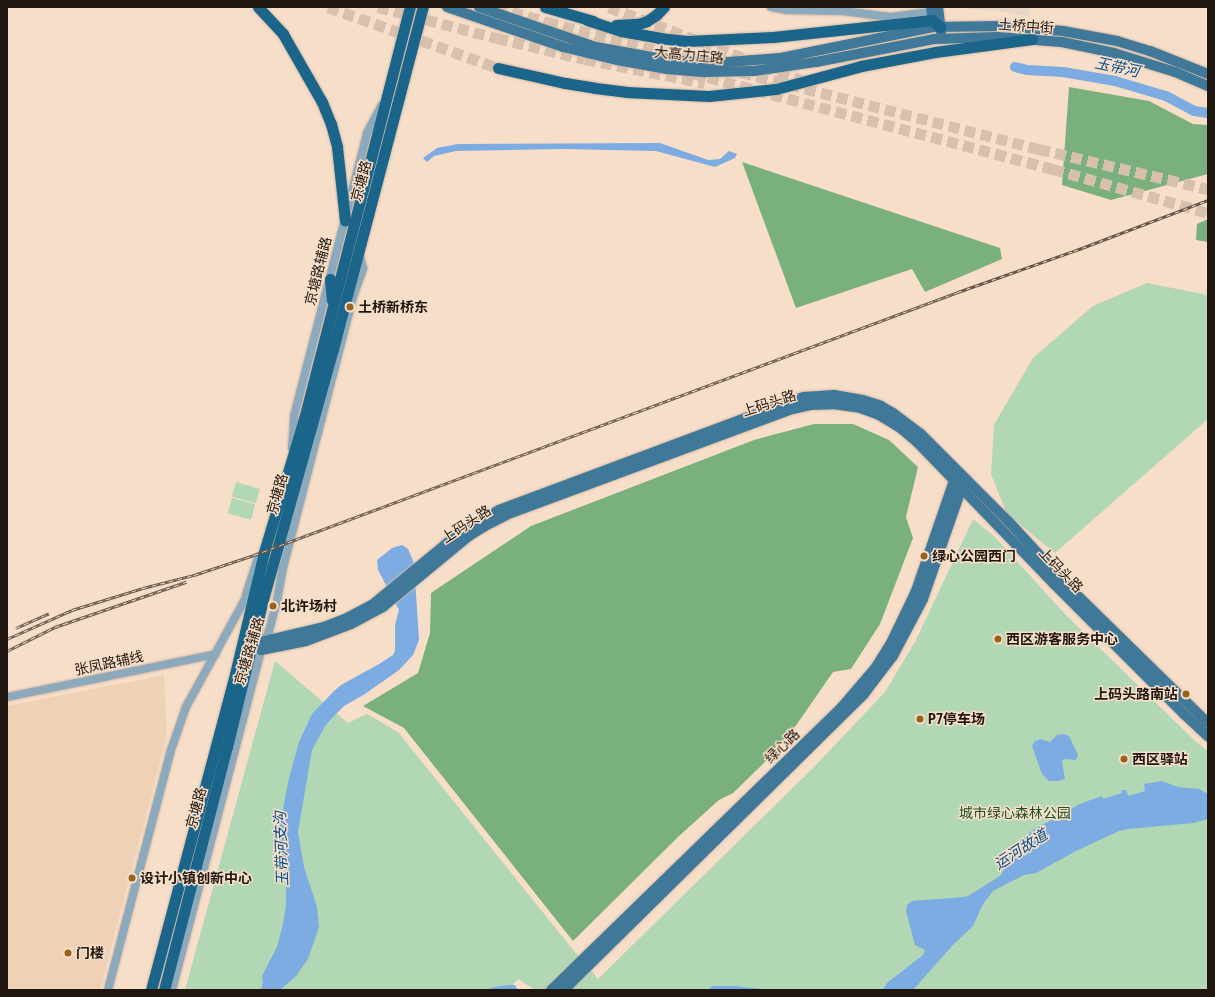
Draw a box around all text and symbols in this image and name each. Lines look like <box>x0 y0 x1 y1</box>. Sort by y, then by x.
street label: 土桥中街 <box>997 16 1055 36</box>
street label: 大高力庄路 <box>653 44 725 66</box>
water label: 玉带河 <box>1093 55 1141 81</box>
street label: 京塘路 <box>347 159 375 203</box>
street label: 京塘路辅路 <box>301 235 335 307</box>
place label: 土桥新桥东 <box>358 299 428 315</box>
marker: 土桥新桥东 <box>345 302 355 312</box>
street label: 上码头路 <box>740 386 798 420</box>
street label: 京塘路 <box>263 471 291 517</box>
street label: 上码头路 <box>438 502 494 546</box>
street label: 上码头路 <box>1036 544 1086 596</box>
place label: 绿心公园西门 <box>932 548 1016 564</box>
marker: 绿心公园西门 <box>919 551 929 561</box>
place label: 北许场村 <box>281 598 337 614</box>
marker: 北许场村 <box>268 601 278 611</box>
street label: 京塘路辅路 <box>231 615 267 687</box>
place label: 西区游客服务中心 <box>1006 631 1118 647</box>
marker: 西区游客服务中心 <box>993 634 1003 644</box>
street label: 张凤路辅线 <box>73 648 145 678</box>
place label: 上码头路南站 <box>1094 686 1178 702</box>
marker: 上码头路南站 <box>1181 689 1191 699</box>
place label: P7停车场 <box>928 711 985 727</box>
marker: P7停车场 <box>915 714 925 724</box>
street label: 绿心路 <box>761 725 803 767</box>
place label: 西区驿站 <box>1132 751 1188 767</box>
marker: 西区驿站 <box>1119 754 1129 764</box>
street label: 京塘路 <box>182 786 210 830</box>
park label: 城市绿心森林公园 <box>959 805 1071 821</box>
water label: 玉带河支沟 <box>272 811 292 887</box>
water label: 运河故道 <box>991 826 1051 874</box>
place label: 设计小镇创新中心 <box>140 870 252 886</box>
marker: 设计小镇创新中心 <box>127 873 137 883</box>
place label: 门楼 <box>76 945 104 961</box>
marker: 门楼 <box>63 948 73 958</box>

